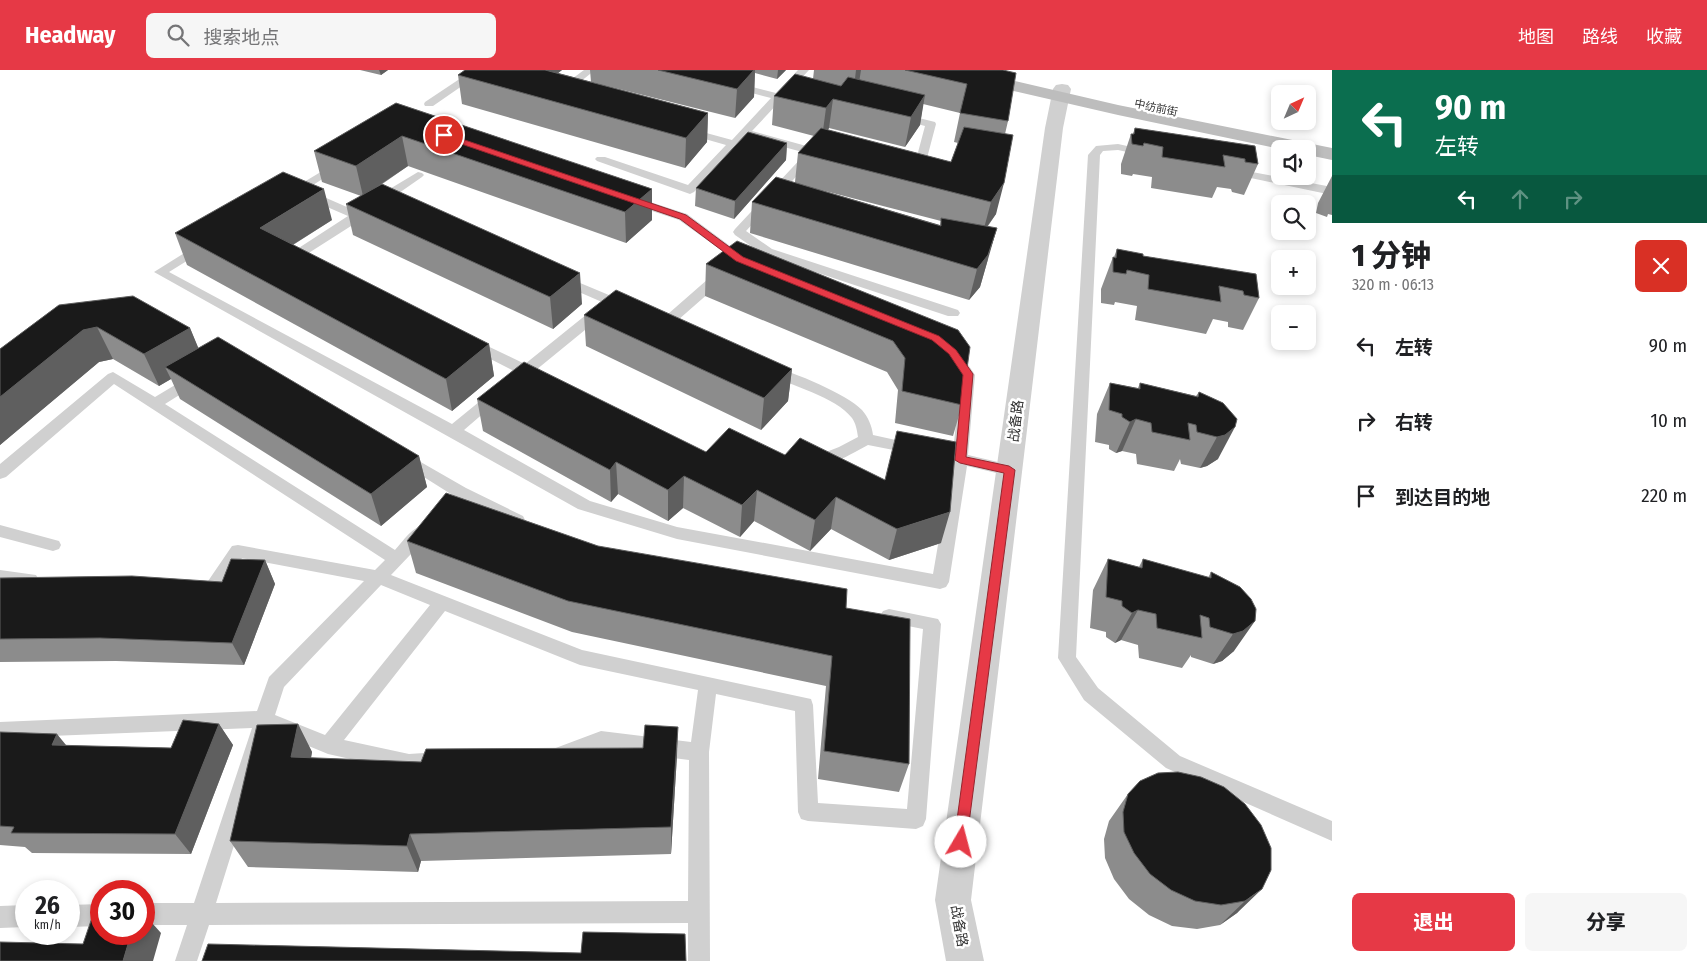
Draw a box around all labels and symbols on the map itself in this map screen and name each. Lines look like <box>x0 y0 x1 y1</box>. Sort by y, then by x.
north arrow <box>1271 85 1316 130</box>
street label: 中纺前街 <box>1133 97 1179 119</box>
pin <box>423 114 465 156</box>
street label: 战备路 <box>1005 399 1027 443</box>
position arrow <box>934 815 986 867</box>
speed limit sign: 30 <box>90 880 155 945</box>
street label: 战备路 <box>947 904 971 948</box>

